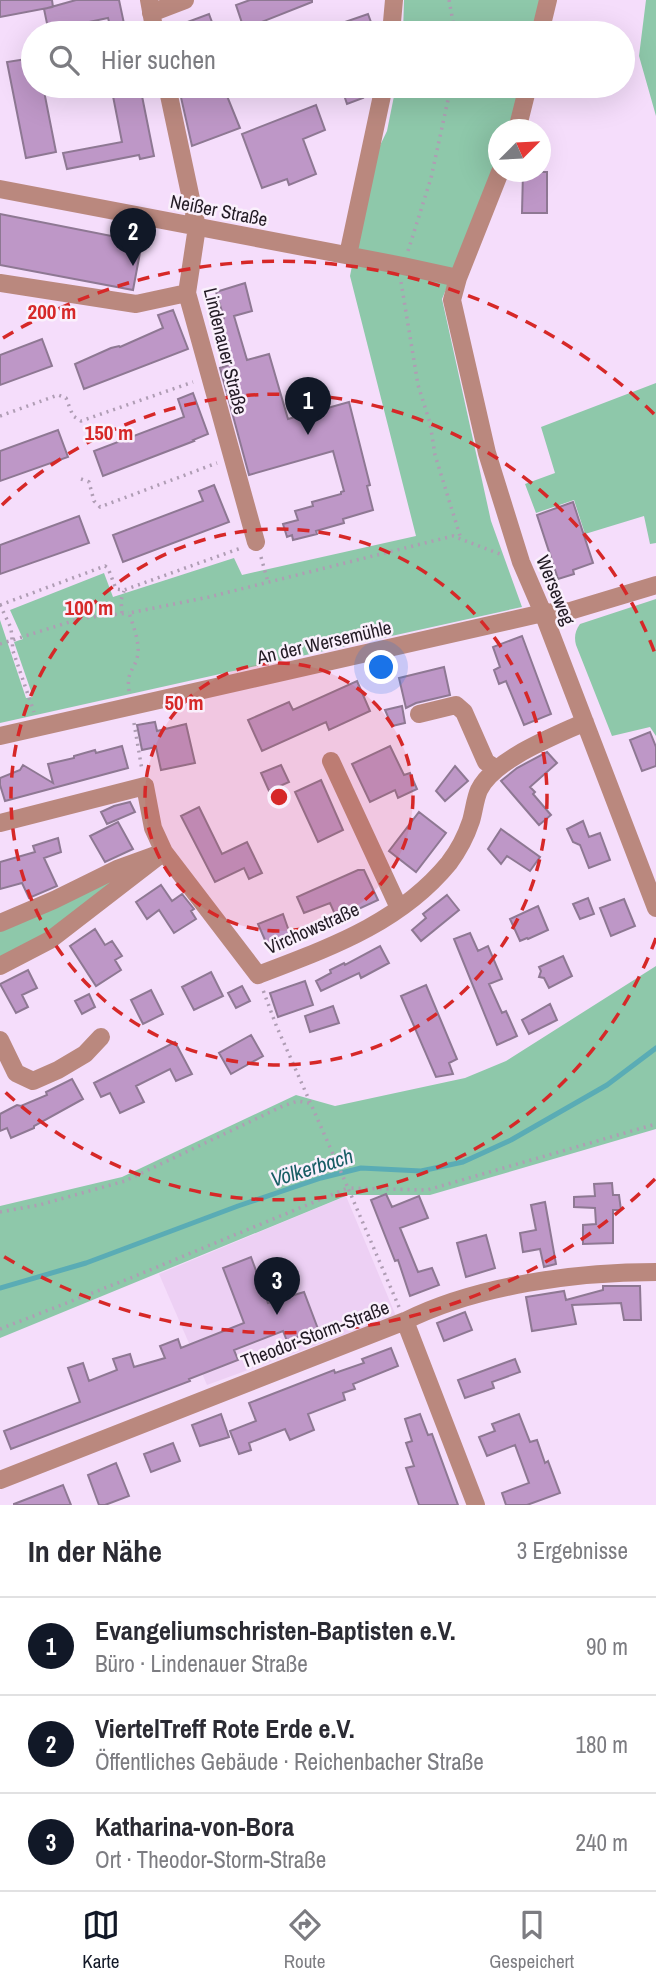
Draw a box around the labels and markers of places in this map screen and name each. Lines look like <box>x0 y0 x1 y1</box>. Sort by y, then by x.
pin: 2 <box>110 208 156 266</box>
pin: 1 <box>285 377 331 435</box>
centre of rings <box>267 785 291 809</box>
pin: 3 <box>254 1257 300 1315</box>

